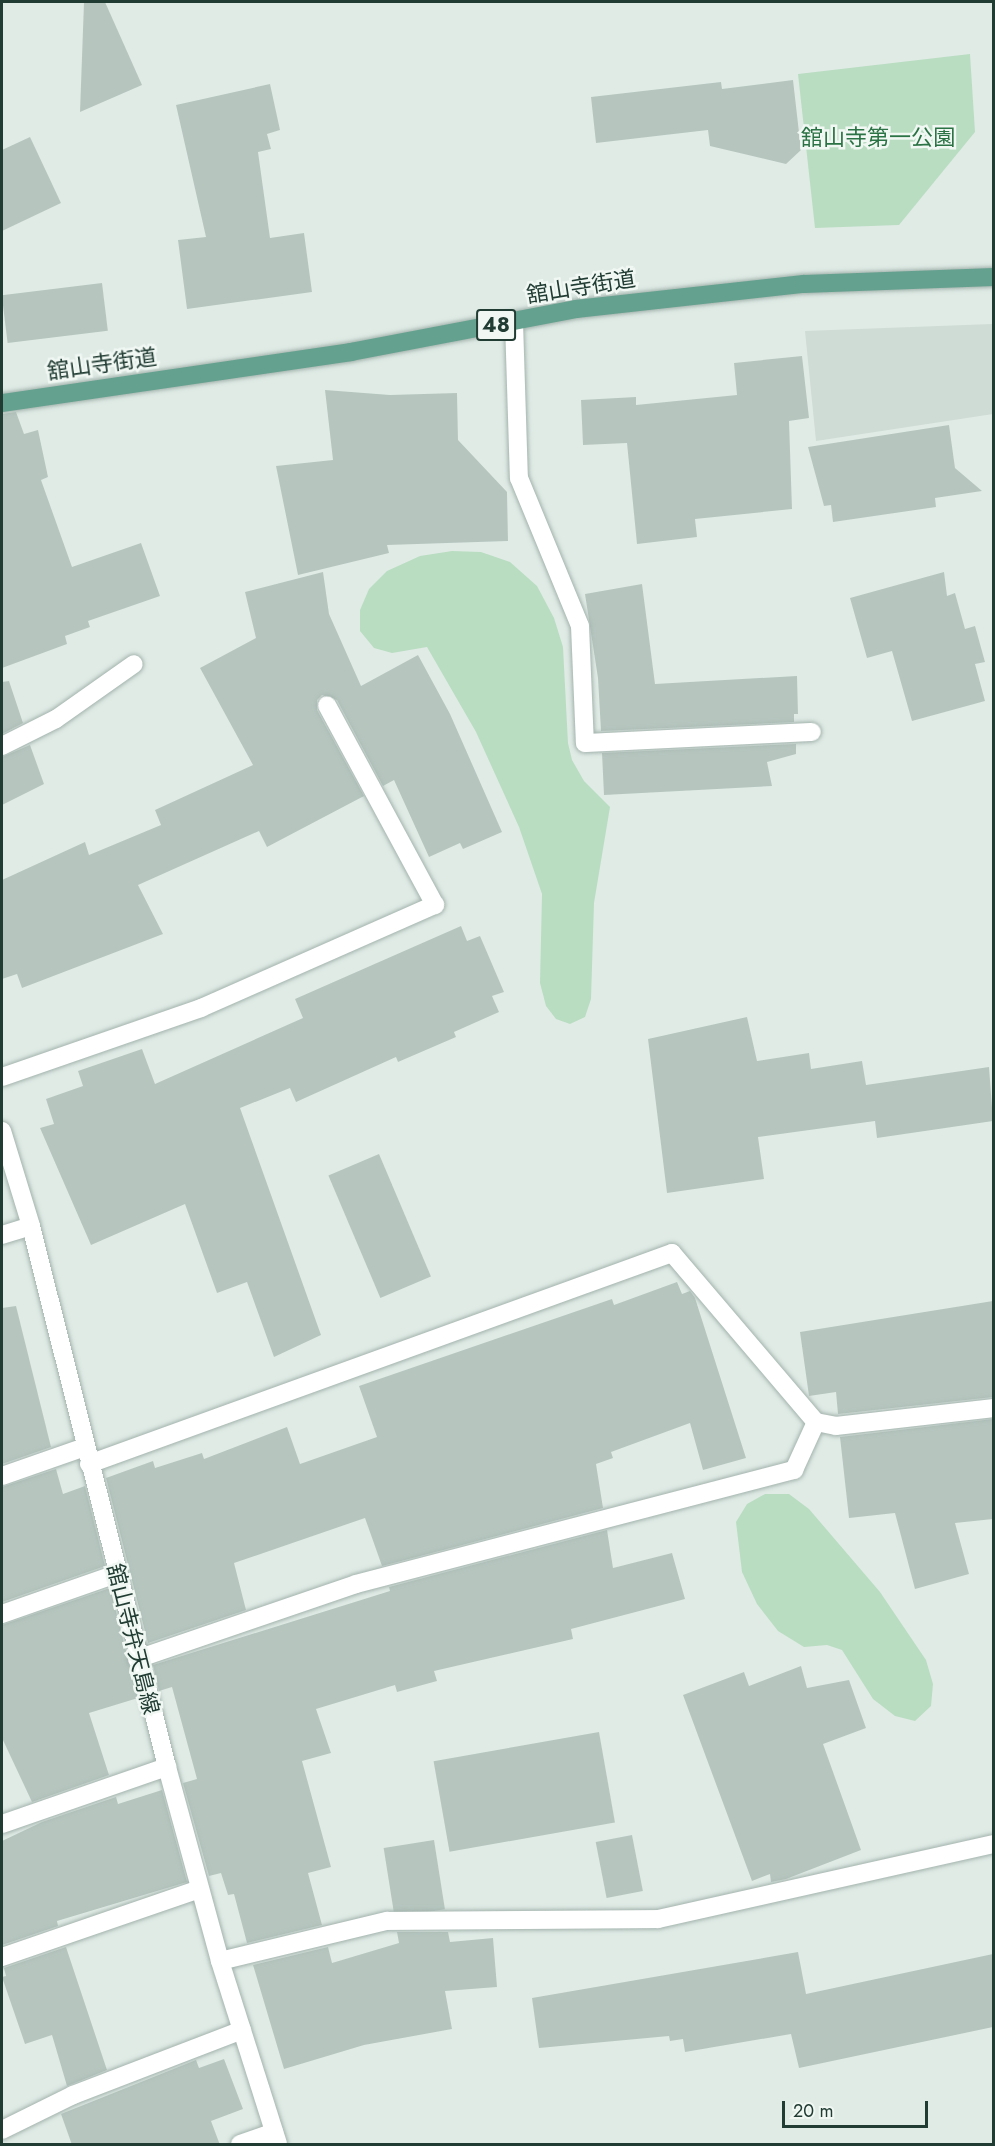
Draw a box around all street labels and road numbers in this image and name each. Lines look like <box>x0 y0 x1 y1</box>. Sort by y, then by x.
street label: 舘山寺街道 <box>525 265 637 309</box>
road number: 48 <box>475 307 517 343</box>
street label: 舘山寺街道 <box>46 343 158 385</box>
street label: 舘山寺弁天島線 <box>102 1561 164 1717</box>

